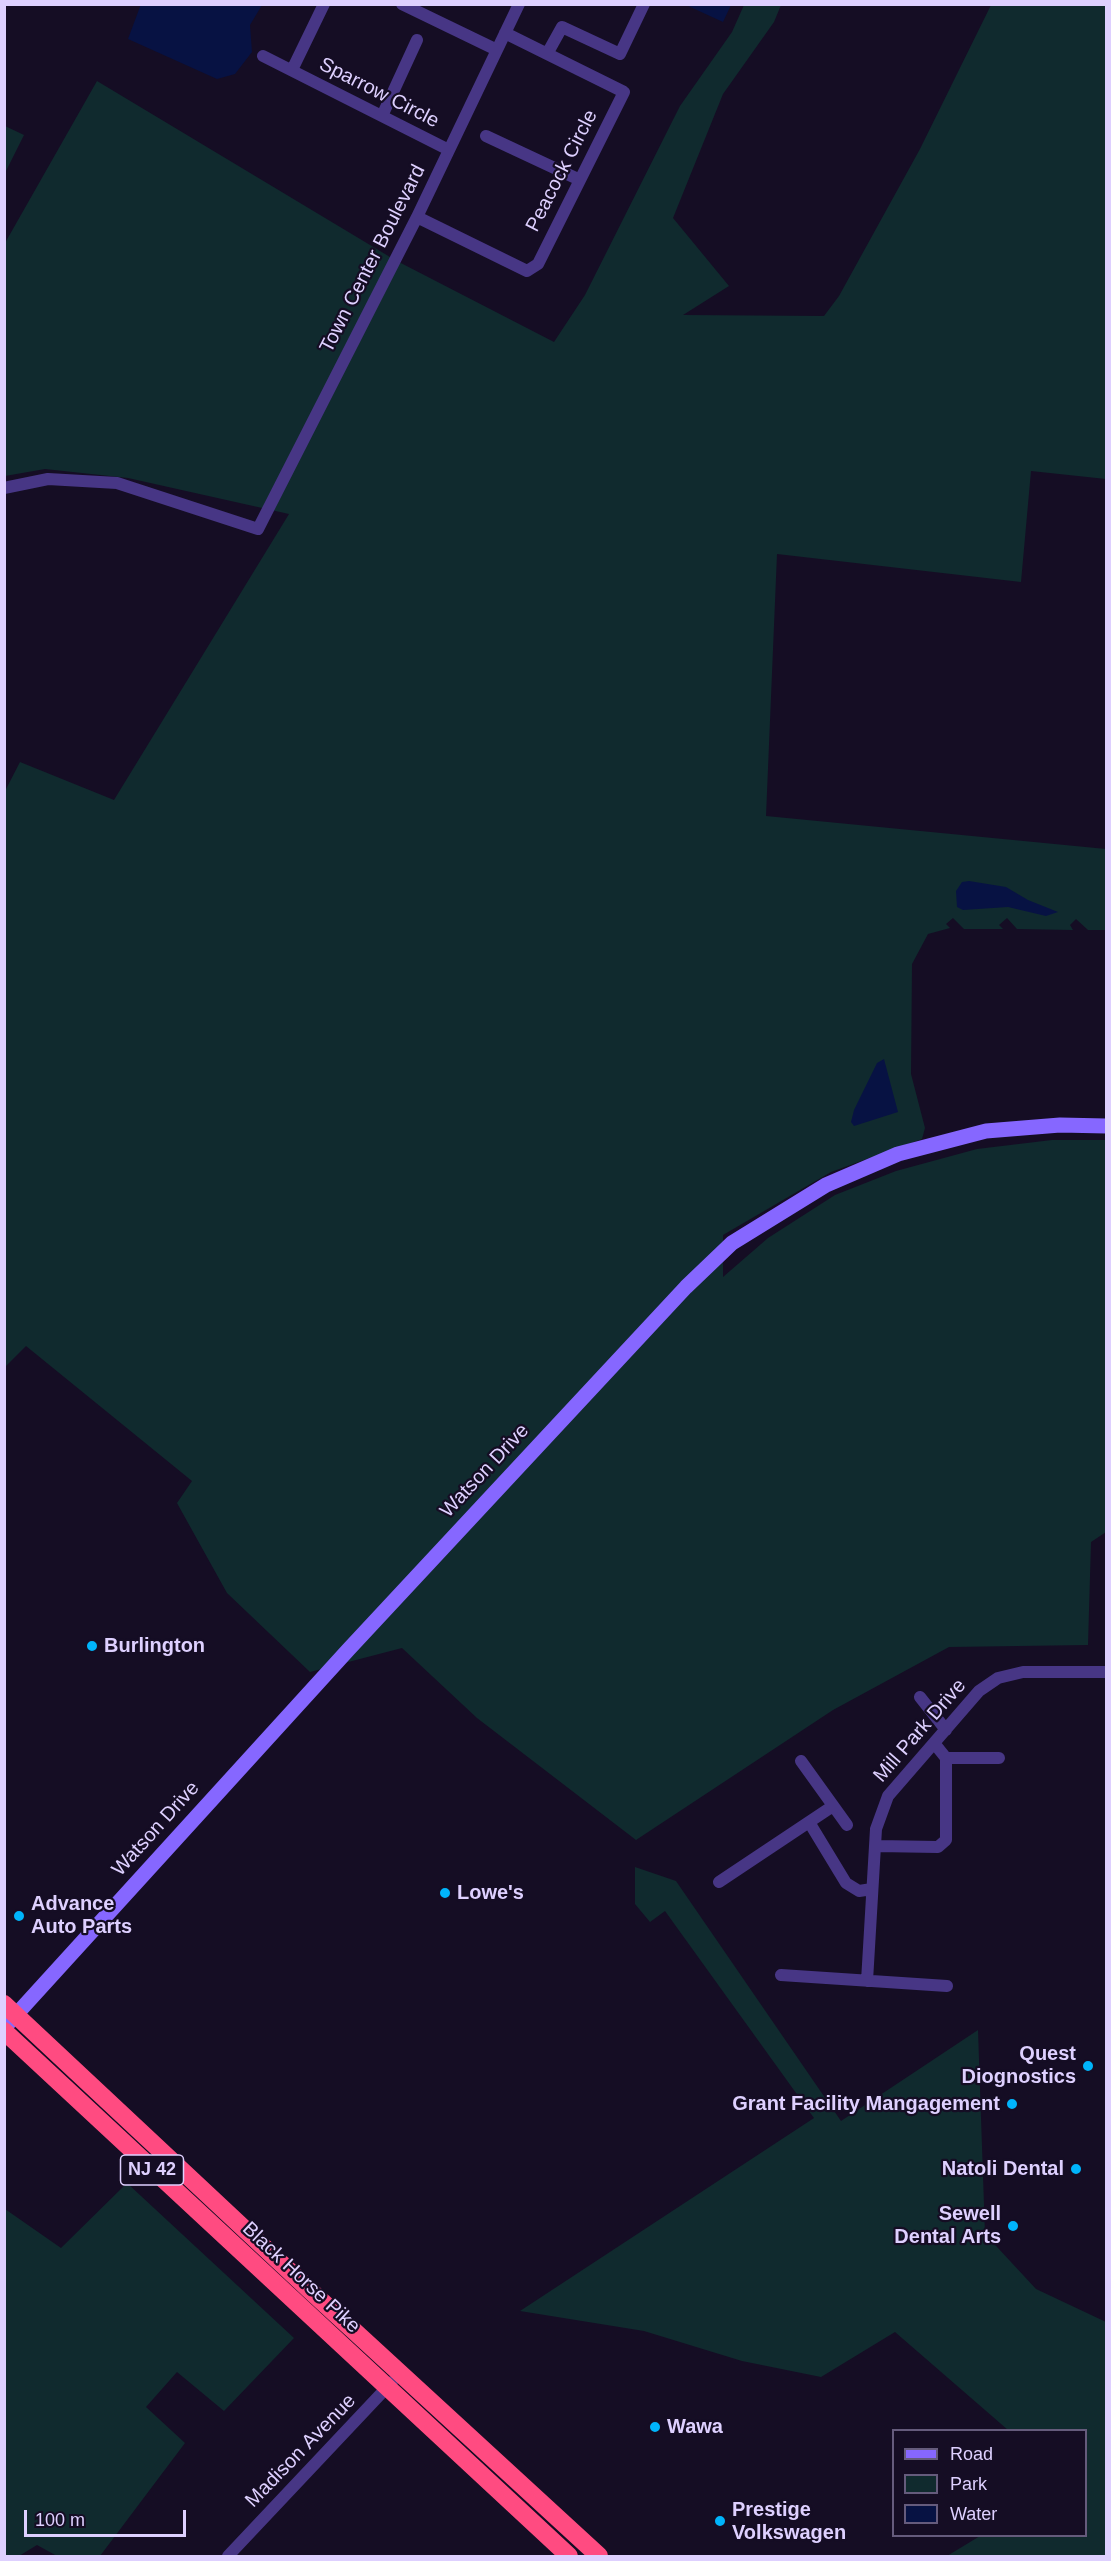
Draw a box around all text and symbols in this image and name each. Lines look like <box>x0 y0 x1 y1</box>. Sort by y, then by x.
street label: Sparrow Circle <box>315 53 443 133</box>
street label: Peacock Circle <box>521 106 603 236</box>
street label: Town Center Boulevard <box>315 161 431 357</box>
street label: Watson Drive <box>436 1419 534 1523</box>
place label: Burlington <box>104 1634 205 1658</box>
marker: Burlington <box>85 1639 99 1653</box>
street label: Mill Park Drive <box>869 1674 971 1788</box>
street label: Watson Drive <box>107 1777 205 1881</box>
place label: Lowe's <box>457 1881 524 1905</box>
marker: Lowe's <box>438 1886 452 1900</box>
place label: Advance Auto Parts <box>31 1892 132 1939</box>
marker: Advance Auto Parts <box>12 1909 26 1923</box>
place label: Quest Diognostics <box>962 2042 1076 2089</box>
marker: Quest Diognostics <box>1081 2059 1095 2073</box>
place label: Grant Facility Mangagement <box>732 2092 1000 2116</box>
marker: Grant Facility Mangagement <box>1005 2097 1019 2111</box>
road number: NJ 42 <box>120 2155 184 2185</box>
place label: Natoli Dental <box>942 2157 1064 2181</box>
marker: Natoli Dental <box>1069 2162 1083 2176</box>
place label: Sewell Dental Arts <box>894 2202 1001 2249</box>
street label: Black Horse Pike <box>237 2217 365 2339</box>
marker: Sewell Dental Arts <box>1006 2219 1020 2233</box>
street label: Madison Avenue <box>241 2389 361 2513</box>
place label: Wawa <box>667 2415 723 2439</box>
marker: Wawa <box>648 2420 662 2434</box>
legend <box>892 2429 1087 2537</box>
text: Road <box>950 2444 993 2464</box>
text: Park <box>950 2474 987 2494</box>
scale bar <box>27 2498 189 2536</box>
place label: Prestige Volkswagen <box>732 2498 846 2545</box>
text: Water <box>950 2504 997 2524</box>
text: 100 m <box>35 2510 85 2530</box>
marker: Prestige Volkswagen <box>713 2514 727 2528</box>

